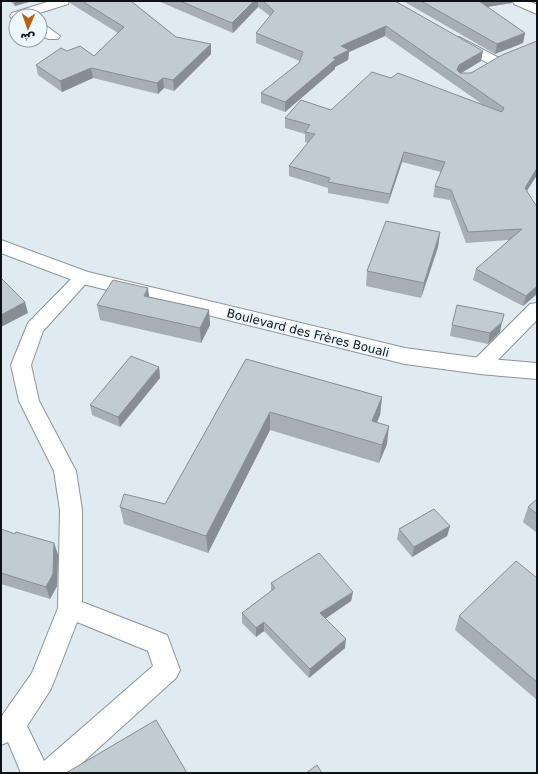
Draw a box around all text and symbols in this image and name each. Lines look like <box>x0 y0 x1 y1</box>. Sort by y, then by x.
north arrow <box>8 8 48 48</box>
text: ش <box>20 31 35 44</box>
street label: Boulevard des Frères Bouali <box>225 306 391 360</box>

